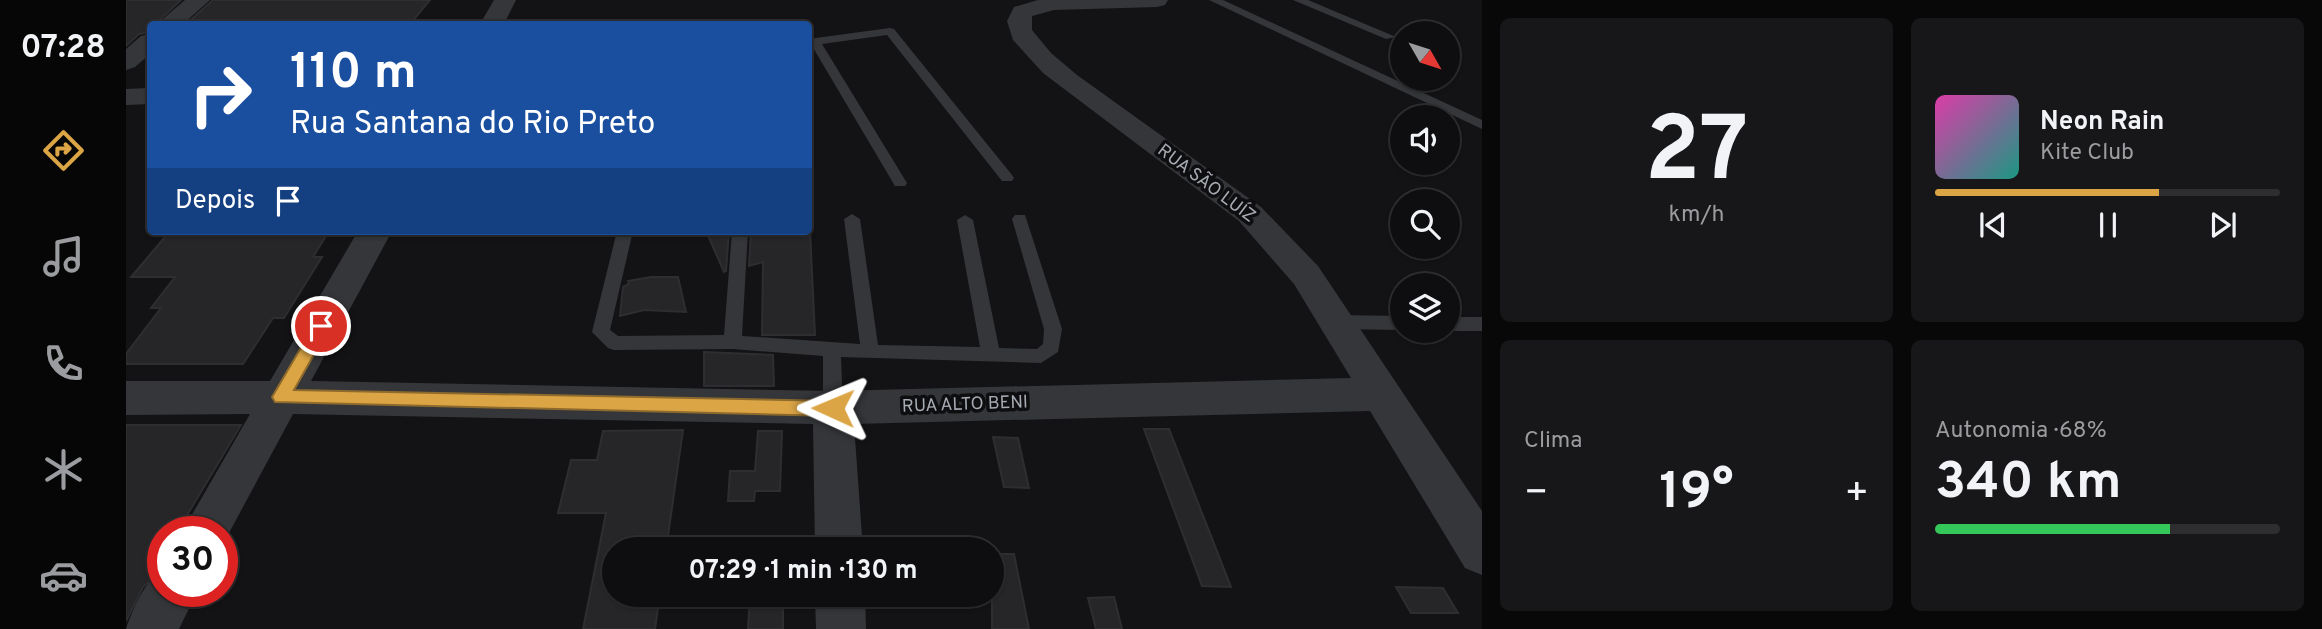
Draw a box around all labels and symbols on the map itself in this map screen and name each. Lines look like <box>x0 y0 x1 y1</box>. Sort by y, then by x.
north arrow <box>1390 21 1460 91</box>
street label: RUA SÃO LUÍZ <box>1152 138 1261 228</box>
pin <box>291 296 351 356</box>
position arrow <box>796 371 870 445</box>
street label: RUA ALTO BENI <box>902 391 1028 419</box>
speed limit sign: 30 <box>147 516 238 607</box>

